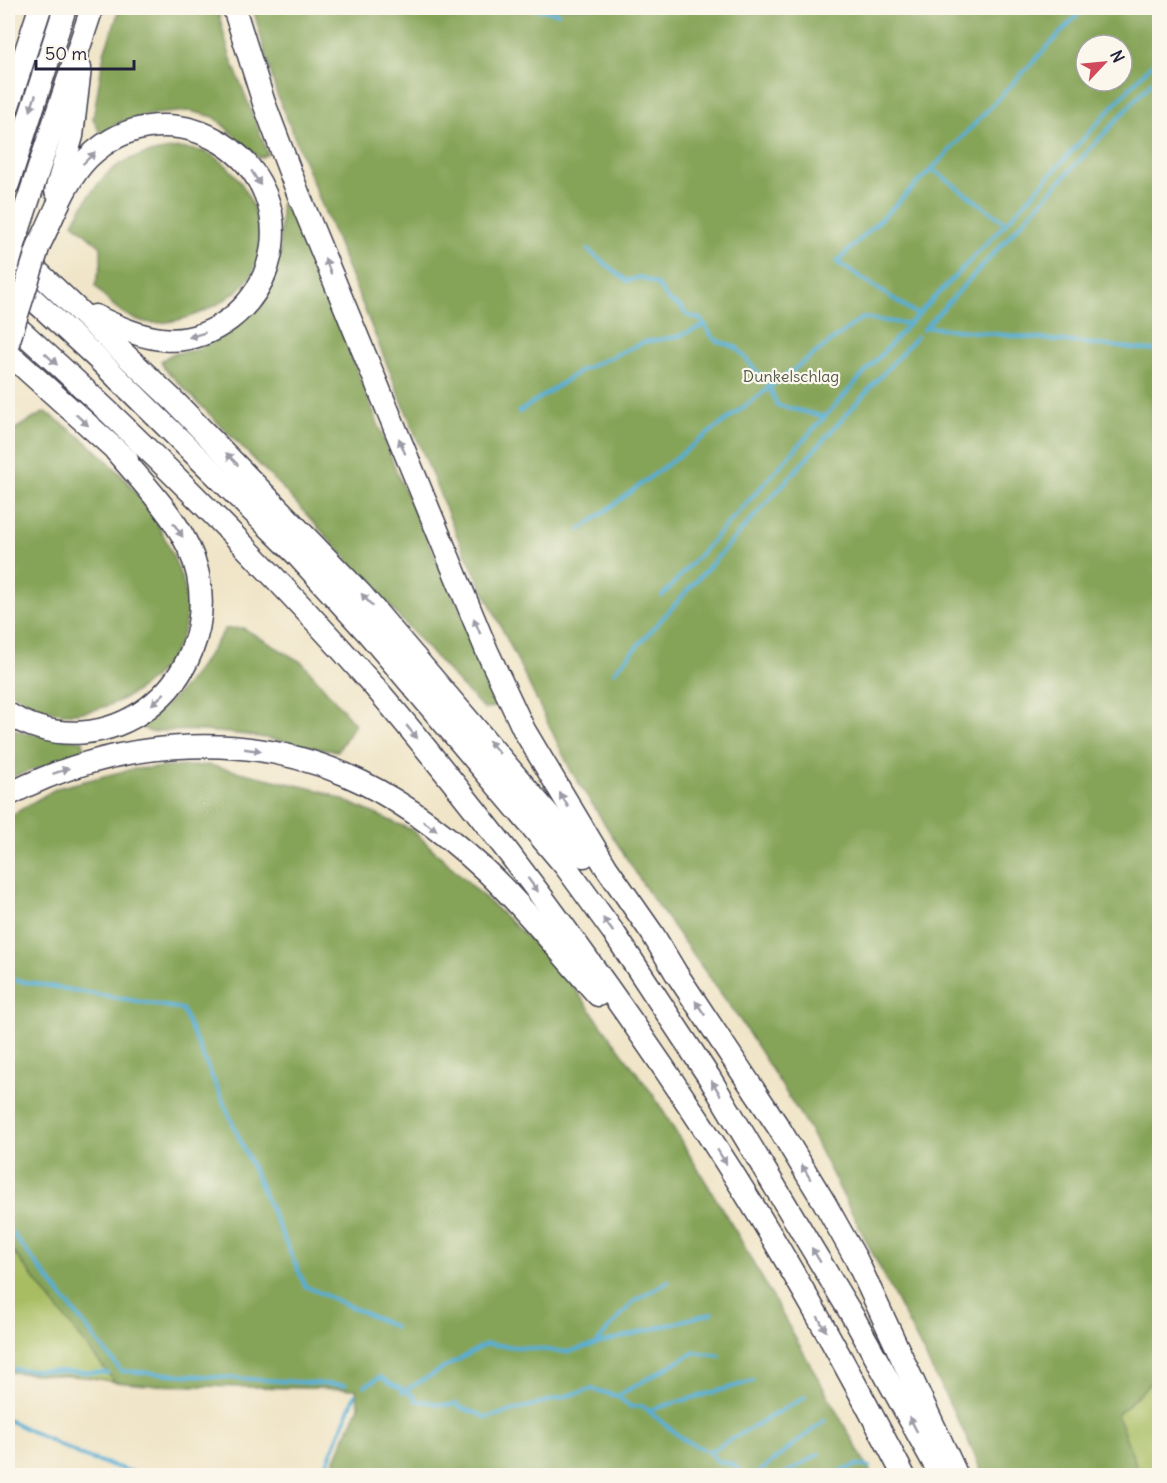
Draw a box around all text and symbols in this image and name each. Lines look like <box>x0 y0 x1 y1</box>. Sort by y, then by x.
scale bar <box>36 33 134 71</box>
north arrow <box>1074 33 1134 93</box>
text: 50 m <box>45 42 87 65</box>
text: N <box>1106 47 1129 66</box>
one-way arrow <box>28 94 38 112</box>
one-way arrow <box>82 151 97 165</box>
one-way arrow <box>251 169 262 186</box>
one-way arrow <box>323 256 333 274</box>
one-way arrow <box>188 331 206 340</box>
one-way arrow <box>43 352 58 366</box>
park label: Dunkelschlag <box>743 366 839 386</box>
one-way arrow <box>74 413 89 426</box>
one-way arrow <box>397 437 406 455</box>
one-way arrow <box>225 452 239 466</box>
one-way arrow <box>172 521 184 537</box>
one-way arrow <box>360 592 373 608</box>
one-way arrow <box>472 617 481 635</box>
one-way arrow <box>151 692 165 706</box>
one-way arrow <box>405 724 418 740</box>
one-way arrow <box>488 739 501 755</box>
one-way arrow <box>243 746 262 755</box>
one-way arrow <box>52 765 70 775</box>
one-way arrow <box>559 791 569 808</box>
one-way arrow <box>422 819 437 831</box>
one-way arrow <box>526 877 538 892</box>
one-way arrow <box>602 918 614 934</box>
one-way arrow <box>694 1001 706 1017</box>
one-way arrow <box>710 1080 721 1096</box>
one-way arrow <box>717 1149 728 1165</box>
one-way arrow <box>800 1164 811 1180</box>
one-way arrow <box>811 1247 822 1263</box>
one-way arrow <box>817 1316 827 1333</box>
one-way arrow <box>908 1415 918 1432</box>

